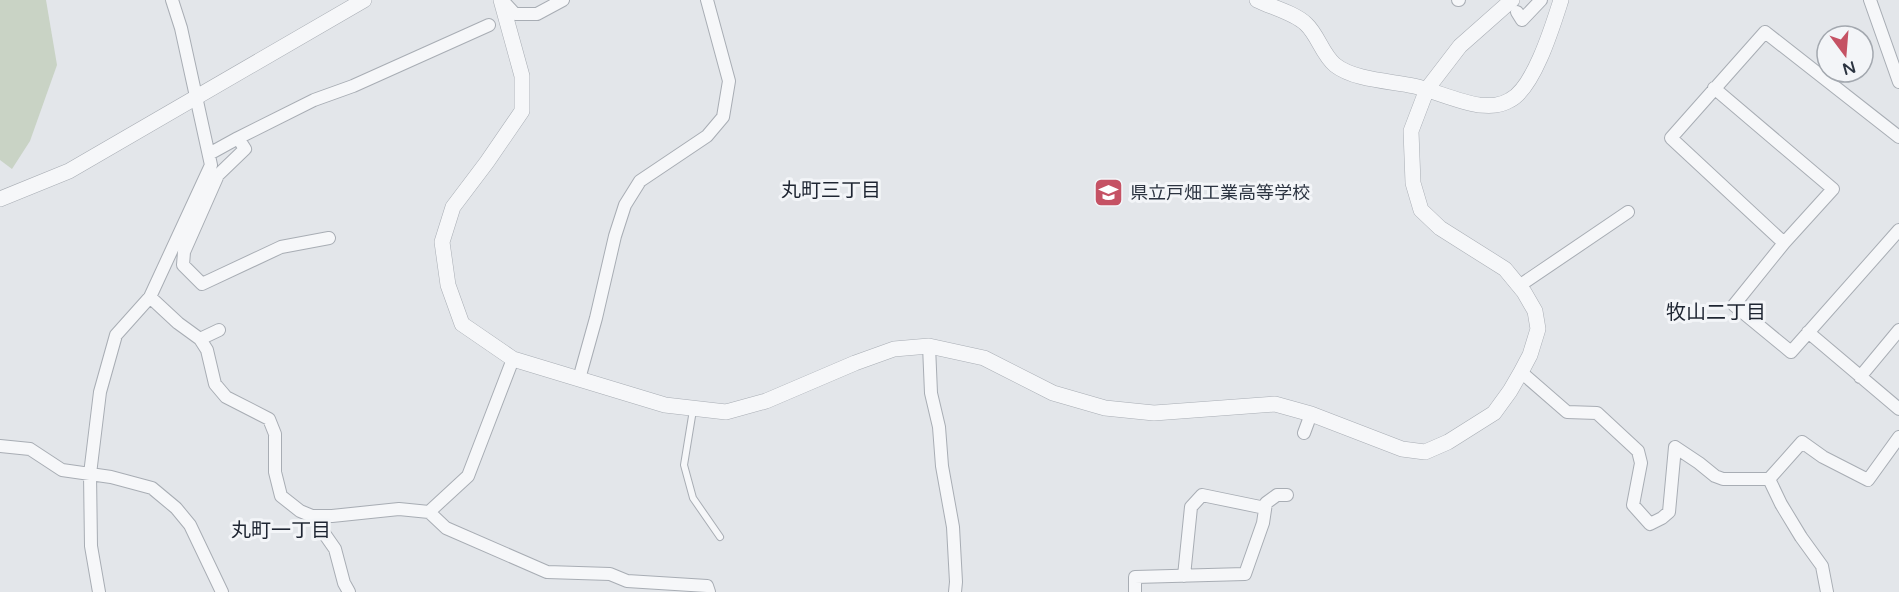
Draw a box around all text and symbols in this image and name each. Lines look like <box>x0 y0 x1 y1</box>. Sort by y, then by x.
north arrow <box>1815 24 1875 84</box>
text: N <box>1840 56 1858 79</box>
school or university icon: 県立戸畑工業高等学校 <box>1093 177 1125 209</box>
district label: 丸町三丁目 <box>781 179 881 203</box>
place label: 県立戸畑工業高等学校 <box>1130 182 1310 204</box>
district label: 牧山二丁目 <box>1666 301 1766 325</box>
district label: 丸町一丁目 <box>231 519 331 543</box>

